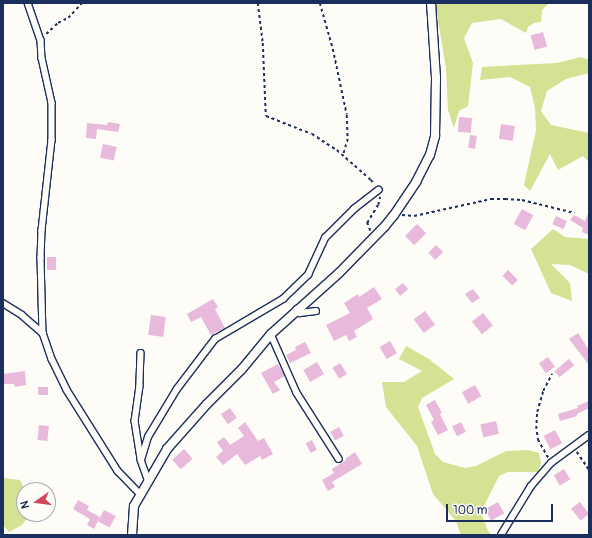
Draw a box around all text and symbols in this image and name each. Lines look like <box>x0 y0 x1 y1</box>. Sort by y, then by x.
north arrow <box>16 482 56 522</box>
scale bar <box>448 496 555 522</box>
text: N <box>18 500 32 510</box>
text: 100 m <box>453 503 487 518</box>

